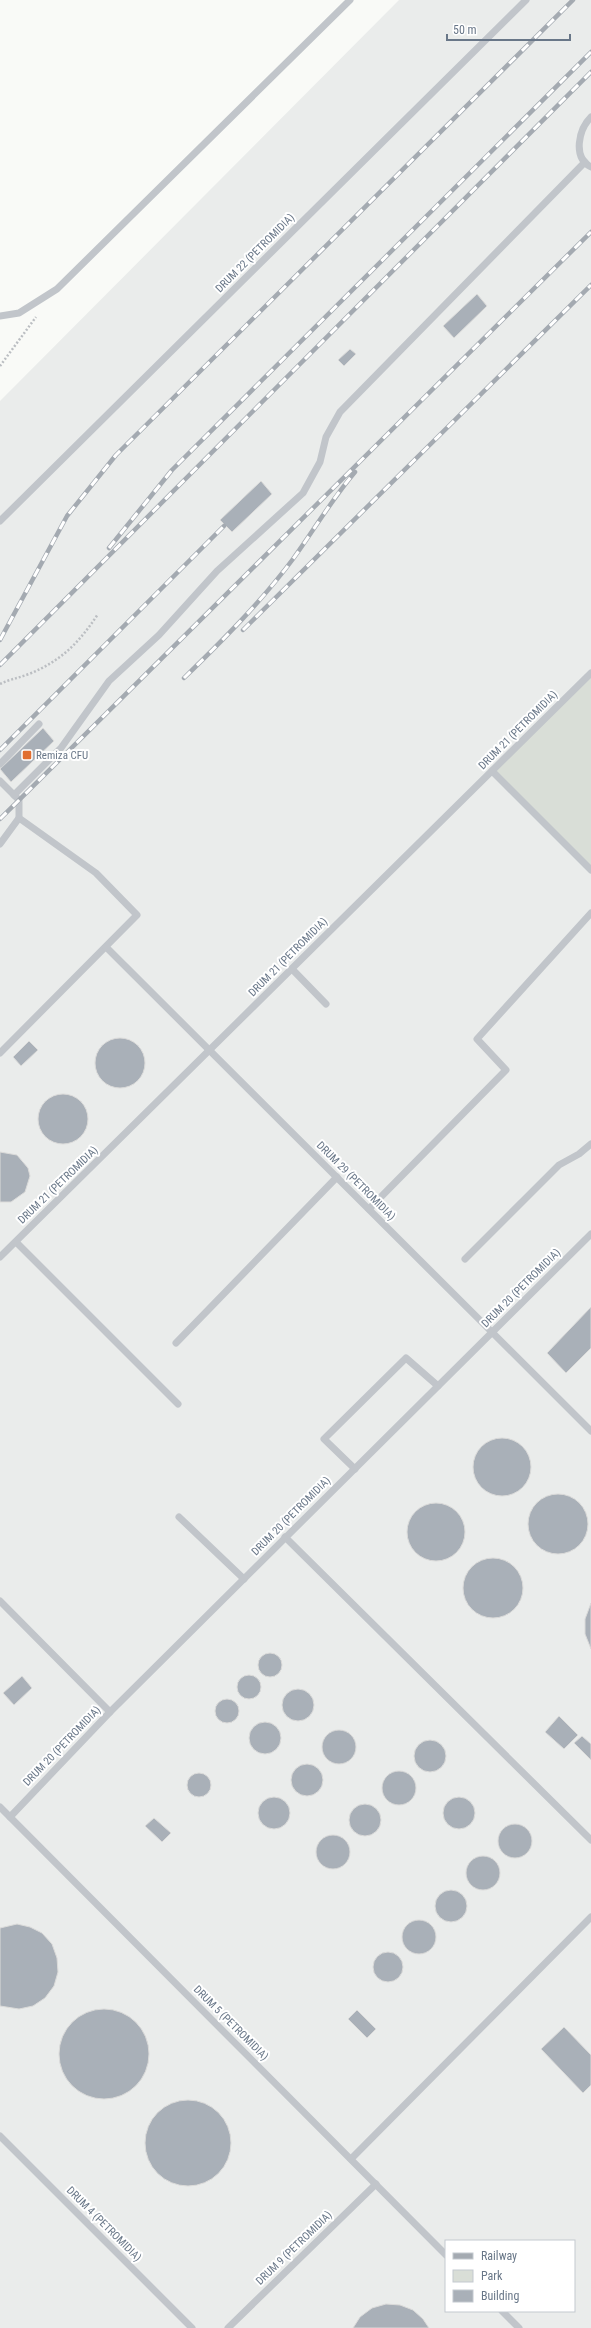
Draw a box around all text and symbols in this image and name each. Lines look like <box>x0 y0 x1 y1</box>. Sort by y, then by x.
scale bar <box>447 16 570 42</box>
text: 50 m <box>453 23 477 37</box>
street label: DRUM 22 (PETROMIDIA) <box>213 211 297 295</box>
street label: DRUM 21 (PETROMIDIA) <box>476 688 560 772</box>
marker: Remiza CFU <box>21 749 33 761</box>
place label: Remiza CFU <box>36 749 88 762</box>
street label: DRUM 21 (PETROMIDIA) <box>246 915 330 999</box>
street label: DRUM 29 (PETROMIDIA) <box>314 1139 398 1223</box>
street label: DRUM 21 (PETROMIDIA) <box>15 1144 101 1226</box>
street label: DRUM 20 (PETROMIDIA) <box>479 1246 563 1330</box>
street label: DRUM 20 (PETROMIDIA) <box>249 1474 333 1558</box>
street label: DRUM 20 (PETROMIDIA) <box>21 1703 103 1789</box>
street label: DRUM 5 (PETROMIDIA) <box>191 1983 271 2063</box>
street label: DRUM 4 (PETROMIDIA) <box>64 2184 144 2264</box>
street label: DRUM 9 (PETROMIDIA) <box>253 2208 335 2288</box>
legend <box>445 2240 575 2312</box>
text: Railway <box>481 2249 517 2263</box>
text: Park <box>481 2269 503 2283</box>
text: Building <box>481 2289 519 2303</box>

